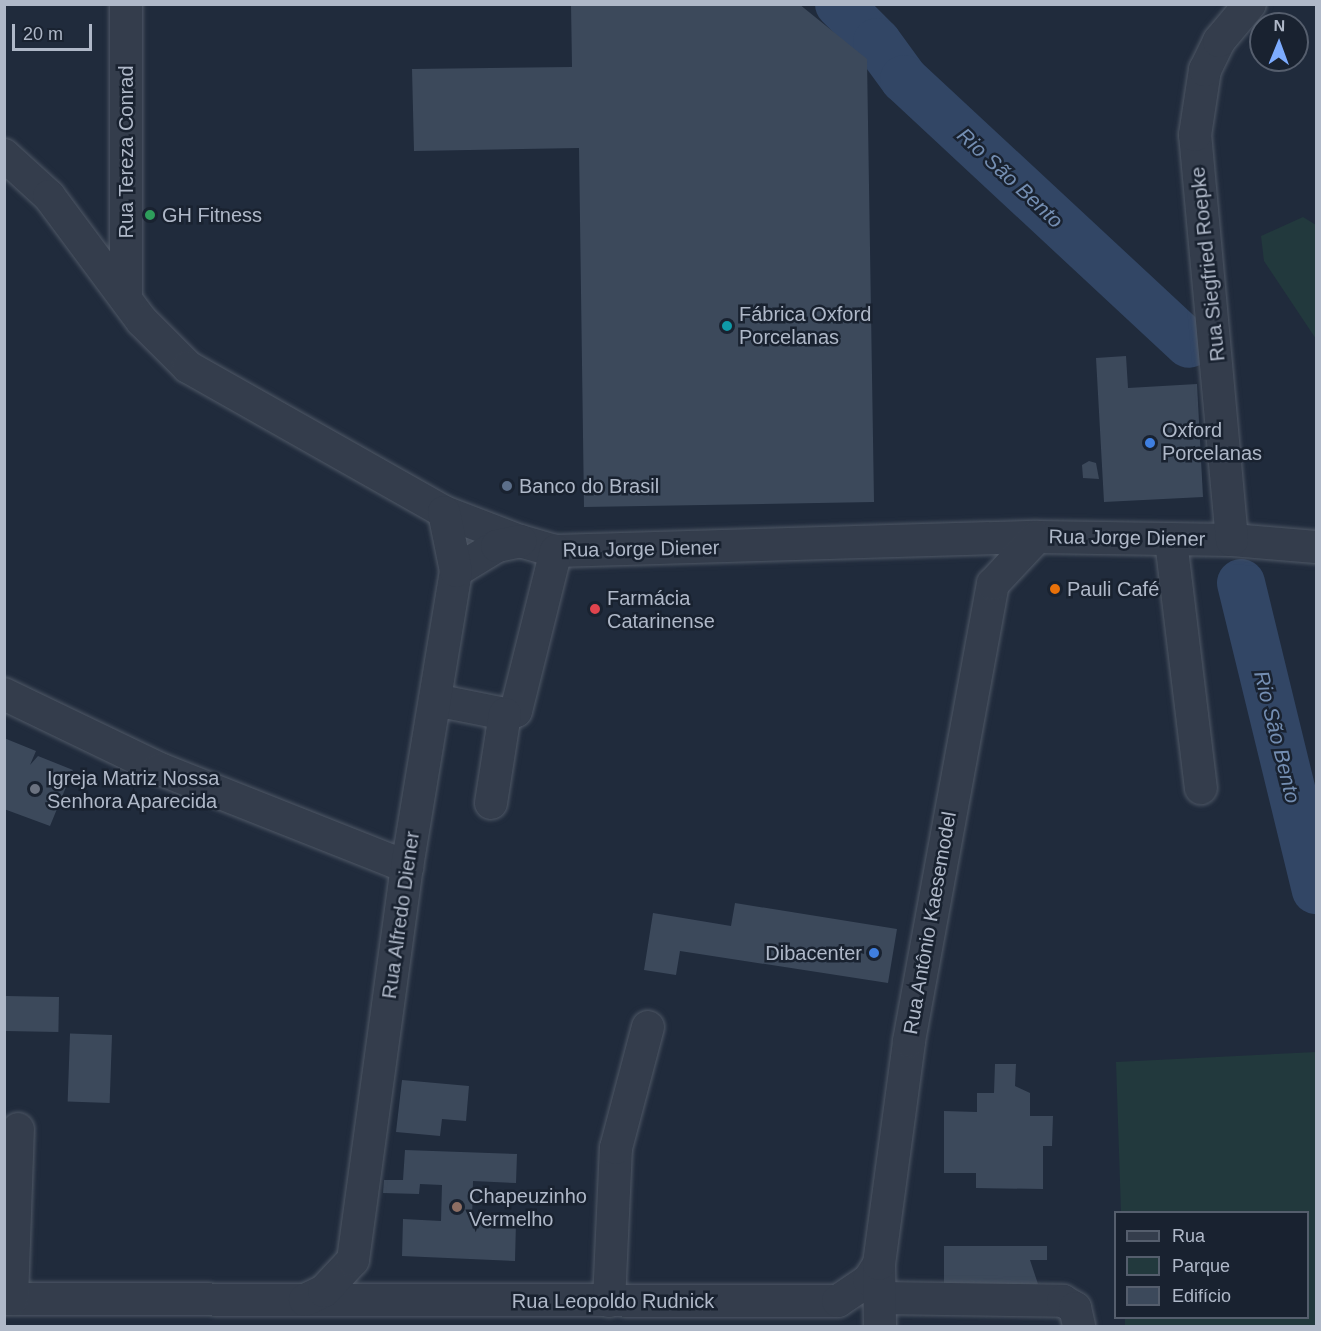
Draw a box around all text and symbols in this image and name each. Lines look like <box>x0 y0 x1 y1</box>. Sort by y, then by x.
scale bar <box>15 12 94 50</box>
north arrow <box>1249 12 1309 72</box>
text: N <box>1273 17 1285 34</box>
text: 20 m <box>23 24 63 44</box>
street label: Rua Tereza Conrad <box>114 65 138 239</box>
water label: Rio São Bento <box>952 123 1068 233</box>
street label: Rua Siegfried Roepke <box>1186 165 1230 363</box>
place label: GH Fitness <box>162 203 262 227</box>
marker: GH Fitness <box>143 208 157 222</box>
place label: Fábrica Oxford Porcelanas <box>739 302 871 349</box>
marker: Fábrica Oxford Porcelanas <box>720 319 734 333</box>
place label: Oxford Porcelanas <box>1162 419 1262 466</box>
marker: Oxford Porcelanas <box>1143 436 1157 450</box>
place label: Banco do Brasil <box>519 474 659 498</box>
marker: Banco do Brasil <box>500 479 514 493</box>
street label: Rua Jorge Diener <box>1048 525 1206 551</box>
street label: Rua Jorge Diener <box>562 536 720 562</box>
place label: Pauli Café <box>1067 577 1159 601</box>
marker: Pauli Café <box>1048 582 1062 596</box>
place label: Farmácia Catarinense <box>607 586 715 633</box>
marker: Farmácia Catarinense <box>588 602 602 616</box>
water label: Rio São Bento <box>1248 668 1306 806</box>
place label: Igreja Matriz Nossa Senhora Aparecida <box>47 766 219 813</box>
marker: Igreja Matriz Nossa Senhora Aparecida <box>28 782 42 796</box>
street label: Rua Antônio Kaesemodel <box>898 809 962 1037</box>
street label: Rua Alfredo Diener <box>377 829 425 1001</box>
place label: Dibacenter <box>765 941 862 965</box>
marker: Dibacenter <box>867 946 881 960</box>
place label: Chapeuzinho Vermelho <box>469 1184 587 1231</box>
marker: Chapeuzinho Vermelho <box>450 1200 464 1214</box>
legend <box>1114 1211 1309 1319</box>
text: Rua <box>1172 1226 1205 1246</box>
text: Parque <box>1172 1256 1230 1276</box>
text: Edifício <box>1172 1286 1231 1306</box>
street label: Rua Leopoldo Rudnick <box>512 1289 714 1313</box>

